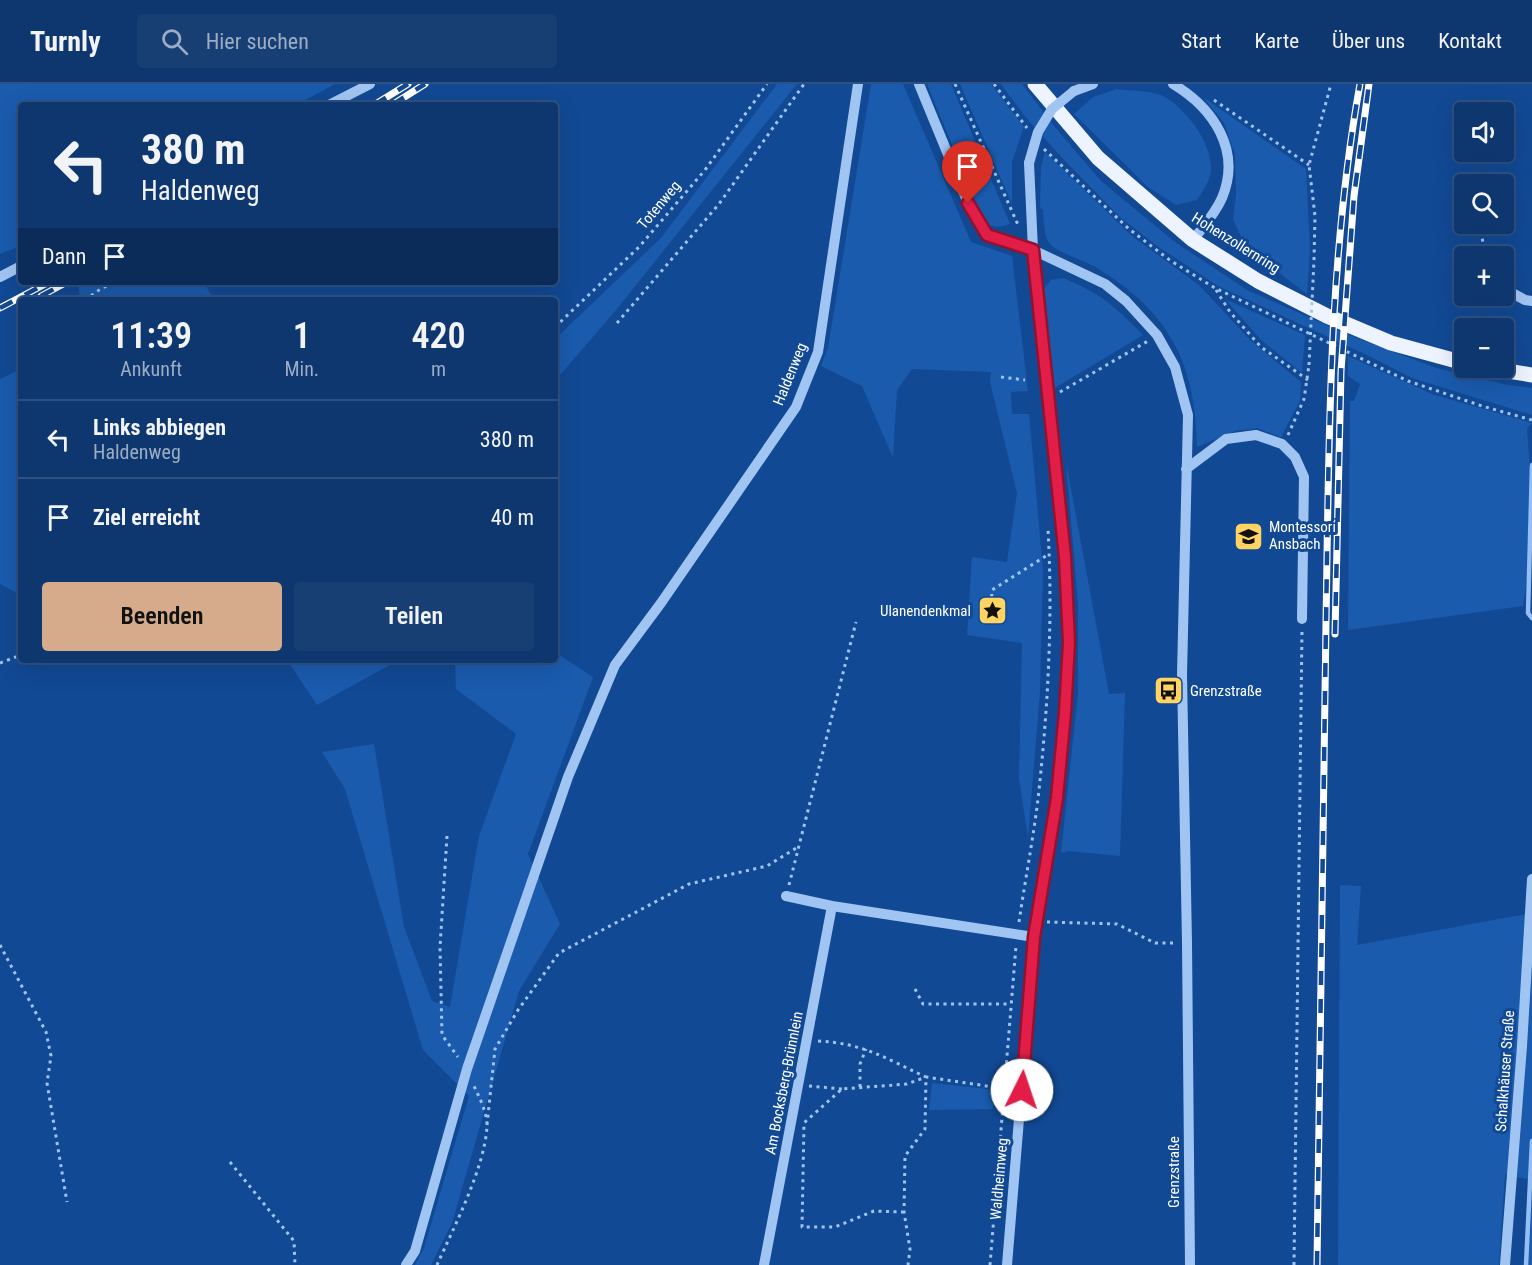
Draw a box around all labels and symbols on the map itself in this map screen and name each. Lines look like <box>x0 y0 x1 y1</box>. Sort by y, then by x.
pin <box>942 141 993 203</box>
street label: Totenweg <box>634 177 684 233</box>
street label: Hohenzollernring <box>1188 209 1284 277</box>
street label: Haldenweg <box>769 340 811 408</box>
place label: Montessori Ansbach <box>1269 518 1336 553</box>
school or university icon: Montessori Ansbach <box>1232 520 1264 552</box>
place icon: Ulanendenkmal <box>976 595 1008 627</box>
place label: Ulanendenkmal <box>880 602 971 620</box>
bus stop icon: Grenzstraße <box>1153 675 1185 707</box>
place label: Grenzstraße <box>1190 682 1262 700</box>
street label: Am Bocksberg-Brünnlein <box>761 1010 807 1156</box>
street label: Schalkhäuser Straße <box>1492 1010 1518 1132</box>
position arrow <box>990 1058 1054 1122</box>
street label: Grenzstraße <box>1165 1136 1183 1208</box>
street label: Waldheimweg <box>986 1137 1012 1221</box>

